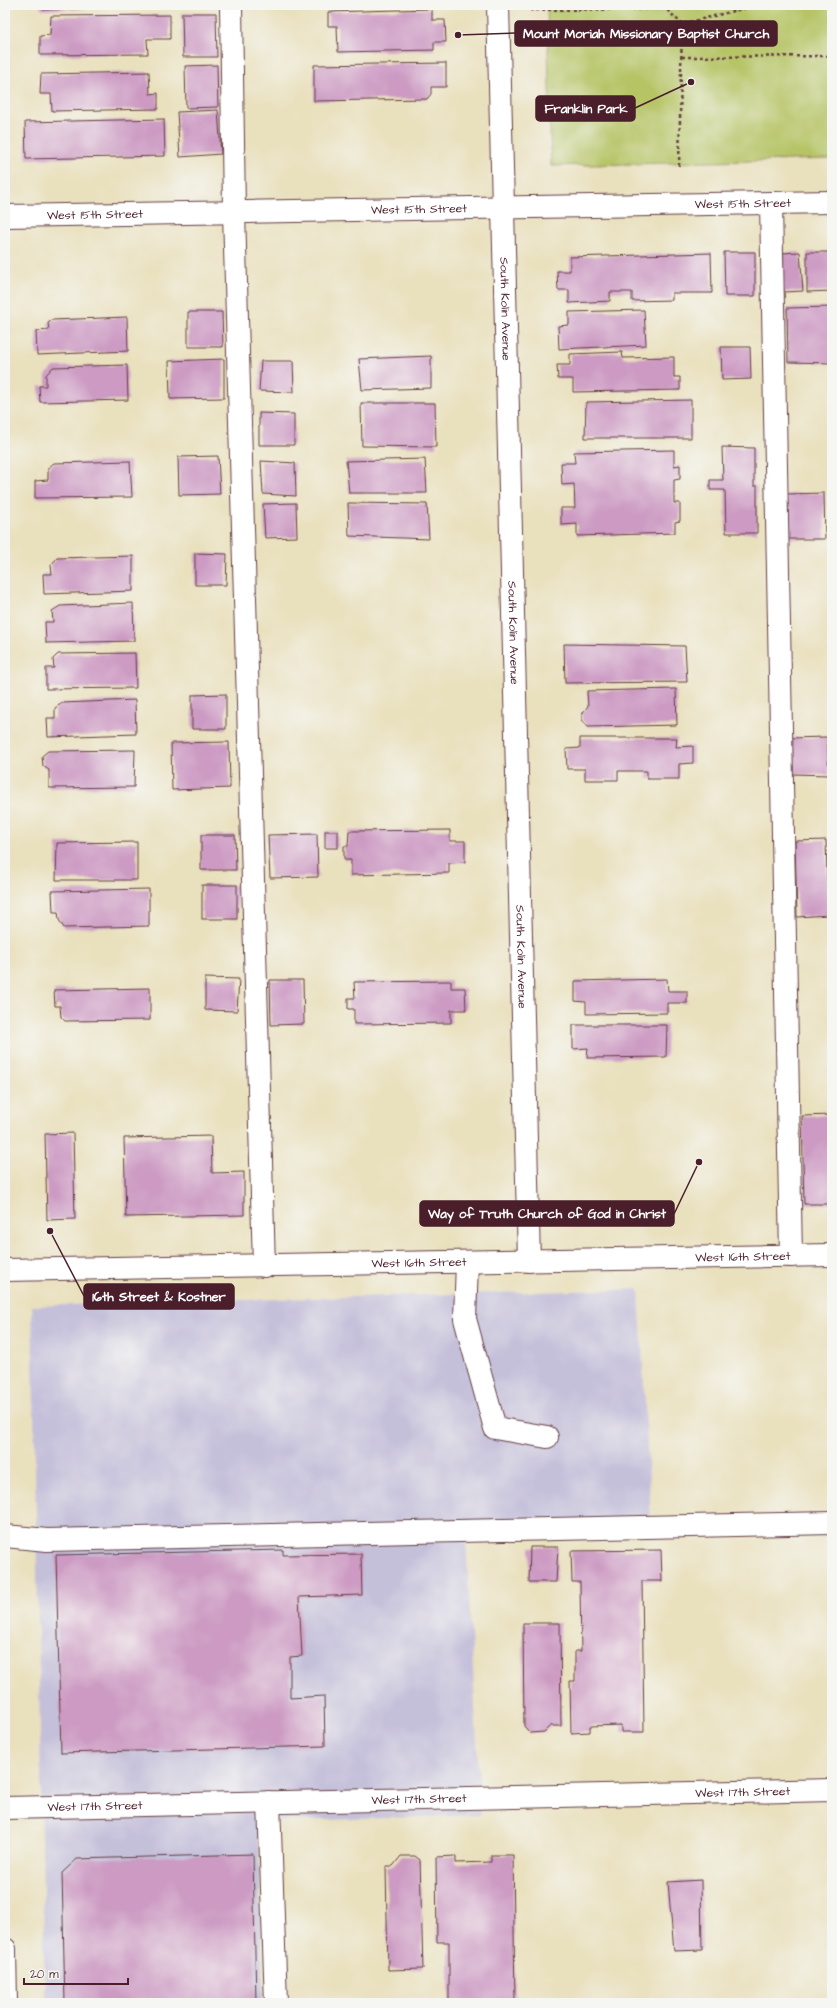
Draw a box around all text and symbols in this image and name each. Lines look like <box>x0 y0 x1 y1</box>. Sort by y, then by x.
callout: Mount Moriah Missionary Baptist Church <box>515 21 777 46</box>
text: Mount Moriah Missionary Baptist Church <box>523 25 770 44</box>
callout: Franklin Park <box>536 96 635 121</box>
text: Franklin Park <box>544 100 629 118</box>
street label: West 15th Street <box>695 195 791 213</box>
street label: West 15th Street <box>371 200 467 219</box>
street label: West 15th Street <box>47 206 143 224</box>
street label: South Kolin Avenue <box>495 257 515 361</box>
street label: South Kolin Avenue <box>503 581 523 685</box>
street label: South Kolin Avenue <box>511 905 531 1009</box>
callout: Way of Truth Church of God in Christ <box>420 1201 674 1226</box>
text: Way of Truth Church of God in Christ <box>427 1205 667 1224</box>
street label: West 16th Street <box>695 1248 791 1266</box>
street label: West 16th Street <box>371 1254 467 1272</box>
callout: 16th Street & Kostner <box>84 1284 234 1309</box>
text: 16th Street & Kostner <box>92 1288 227 1306</box>
street label: West 17th Street <box>695 1783 791 1802</box>
street label: West 17th Street <box>371 1790 467 1809</box>
street label: West 17th Street <box>47 1797 143 1816</box>
scale bar <box>24 1960 128 1986</box>
text: 20 m <box>30 1966 59 1983</box>

